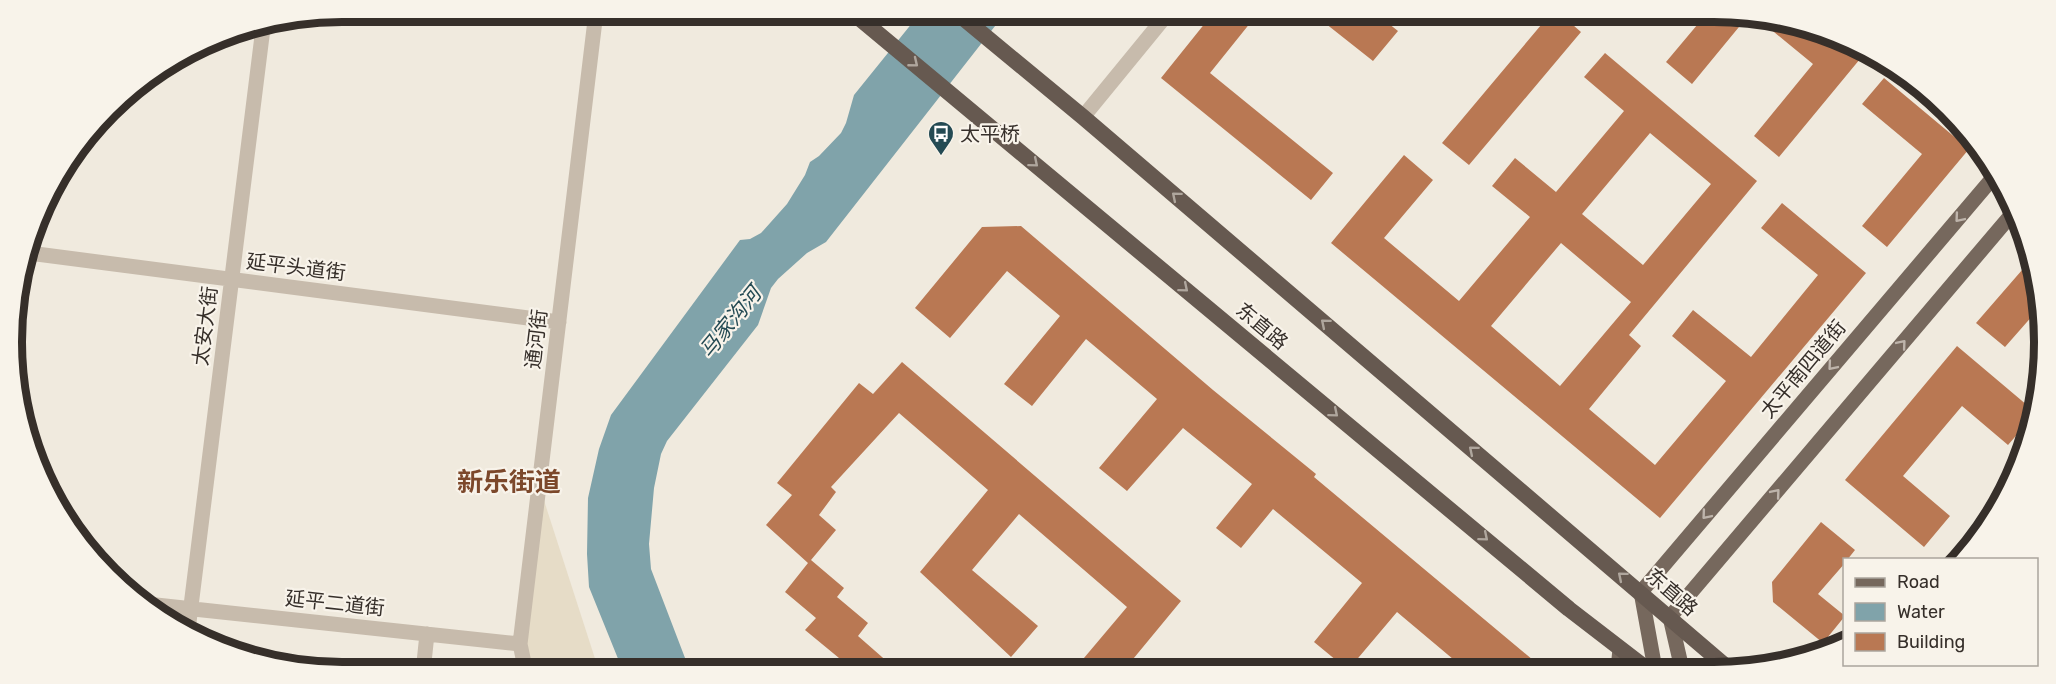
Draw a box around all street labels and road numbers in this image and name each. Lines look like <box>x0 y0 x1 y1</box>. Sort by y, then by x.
street label: 延平头道街 <box>245 249 347 285</box>
street label: 太安大街 <box>188 285 222 367</box>
street label: 东直路 <box>1231 298 1293 354</box>
street label: 通河街 <box>520 308 552 370</box>
street label: 太平南四道街 <box>1755 315 1851 423</box>
street label: 东直路 <box>1641 563 1703 621</box>
street label: 延平二道街 <box>284 586 386 620</box>

